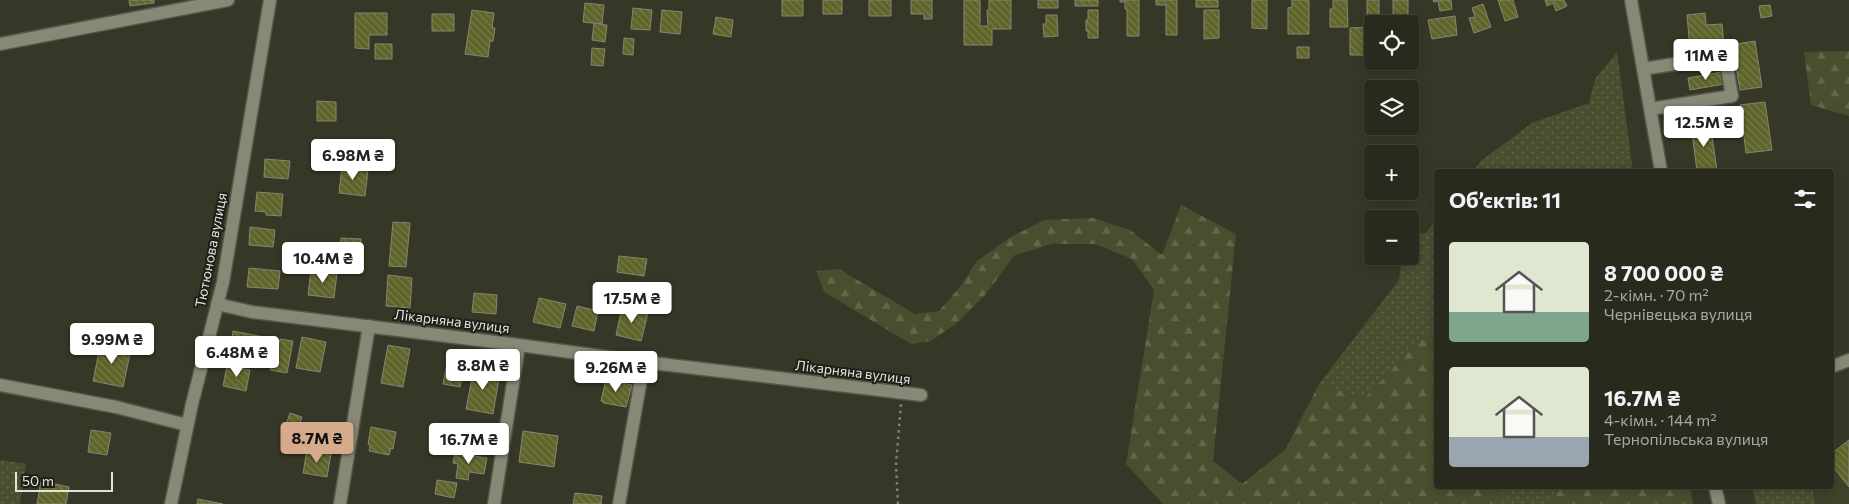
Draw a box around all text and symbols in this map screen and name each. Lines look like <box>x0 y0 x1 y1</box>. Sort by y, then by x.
map controls <box>1364 15 1419 265</box>
button: locate <box>1364 15 1419 70</box>
pin: 11M ₴ <box>1671 38 1741 81</box>
text: 11M ₴ <box>1685 45 1728 64</box>
button: layers <box>1364 80 1419 135</box>
pin: 12.5M ₴ <box>1658 106 1750 148</box>
text: 12.5M ₴ <box>1675 112 1733 131</box>
pin: 6.98M ₴ <box>307 138 399 181</box>
text: 6.98M ₴ <box>322 145 384 164</box>
button: + <box>1364 145 1419 200</box>
icon: filters <box>1791 185 1819 213</box>
text: Об’єктів: 11 <box>1449 187 1561 212</box>
street label: Тютюнова вулиця <box>191 191 230 309</box>
button: − <box>1364 210 1419 265</box>
pin: 10.4M ₴ <box>277 242 369 284</box>
text: 10.4M ₴ <box>293 248 353 267</box>
text: 8 700 000 ₴ <box>1604 260 1723 285</box>
icon: home <box>1489 262 1549 322</box>
pin: 17.5M ₴ <box>586 282 678 324</box>
text: 2-кімн. · 70 m² <box>1604 285 1709 304</box>
text: 17.5M ₴ <box>604 288 660 307</box>
text: Чернівецька вулиця <box>1604 304 1753 323</box>
street label: Лікарняна вулиця <box>393 305 511 336</box>
pin: 9.99M ₴ <box>66 322 158 365</box>
text: 9.99M ₴ <box>81 329 143 348</box>
pin: 6.48M ₴ <box>191 336 283 378</box>
text: 6.48M ₴ <box>206 342 268 361</box>
pin: 8.8M ₴ <box>442 348 524 391</box>
pin: 9.26M ₴ <box>570 350 662 393</box>
text: 8.8M ₴ <box>457 355 509 374</box>
street label: Лікарняна вулиця <box>794 356 912 387</box>
text: 9.26M ₴ <box>585 357 647 376</box>
text: 16.7M ₴ <box>1604 385 1680 410</box>
icon: home <box>1489 387 1549 447</box>
text: 4-кімн. · 144 m² <box>1604 410 1717 429</box>
pin: 8.7M ₴ <box>276 422 358 464</box>
pin: 16.7M ₴ <box>423 422 515 465</box>
text: 8.7M ₴ <box>291 428 343 447</box>
text: 16.7M ₴ <box>440 429 498 448</box>
text: Тернопільська вулиця <box>1604 429 1769 448</box>
scale bar <box>15 469 112 492</box>
text: 50 m <box>22 472 54 489</box>

